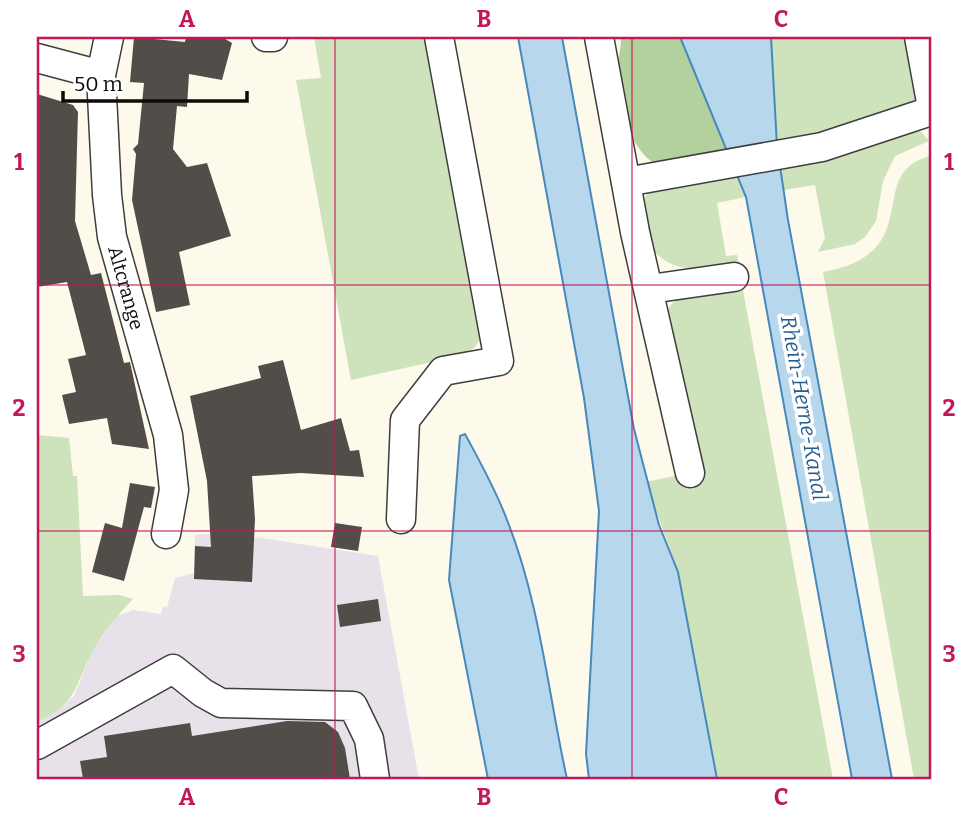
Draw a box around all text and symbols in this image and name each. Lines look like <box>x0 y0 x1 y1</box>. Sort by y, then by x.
text: A <box>179 5 196 33</box>
text: B <box>477 5 491 33</box>
text: C <box>774 5 788 33</box>
scale bar <box>63 60 247 104</box>
text: 50 m <box>74 71 123 97</box>
text: 1 <box>14 148 24 176</box>
text: 1 <box>944 148 954 176</box>
street label: Altcrange <box>103 243 149 332</box>
water label: Rhein-Herne-Kanal <box>775 314 833 503</box>
text: 2 <box>13 394 26 422</box>
text: 2 <box>943 394 956 422</box>
text: 3 <box>12 640 26 668</box>
text: 3 <box>942 640 956 668</box>
text: A <box>179 783 196 811</box>
text: B <box>477 783 491 811</box>
text: C <box>774 783 788 811</box>

